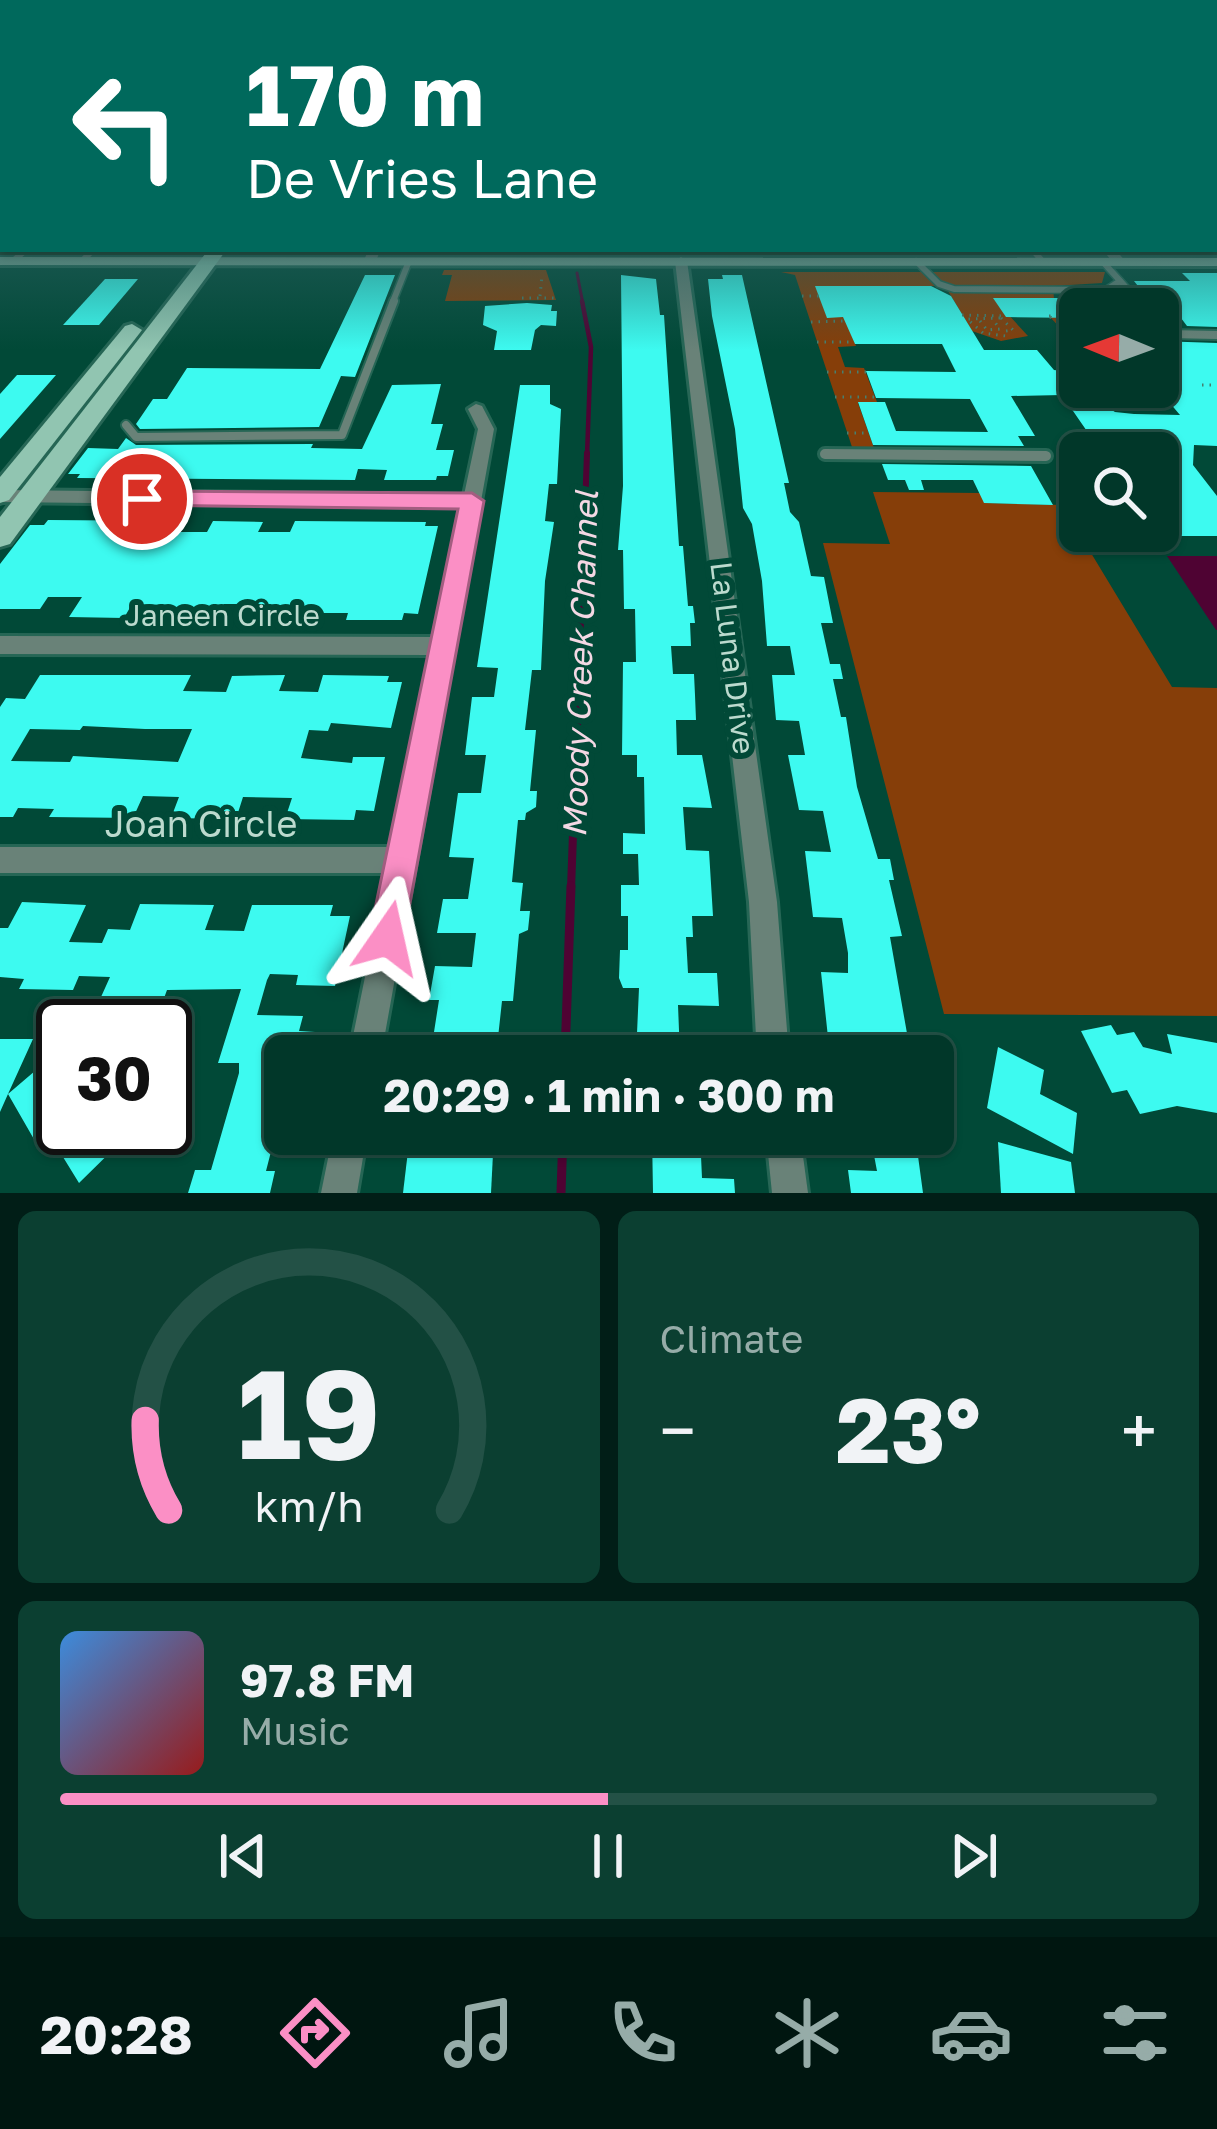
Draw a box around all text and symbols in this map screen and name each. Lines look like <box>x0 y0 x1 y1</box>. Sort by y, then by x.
text: 170 m <box>246 44 484 144</box>
icon: left <box>48 48 204 204</box>
text: De Vries Lane <box>246 145 598 210</box>
north arrow <box>1059 288 1179 408</box>
map controls <box>1059 288 1179 552</box>
button: search <box>1059 432 1179 552</box>
pin <box>91 448 193 550</box>
icon: arrive <box>109 466 175 532</box>
water label: Moody Creek Channel <box>554 489 605 838</box>
street label: La Luna Drive <box>703 560 763 756</box>
street label: Janeen Circle <box>124 597 320 633</box>
street label: Joan Circle <box>105 802 297 845</box>
position arrow <box>325 875 451 1001</box>
speed limit sign: 30 <box>36 999 192 1155</box>
text: 20:29 · 1 min · 300 m <box>384 1068 834 1122</box>
text: Climate <box>660 1315 803 1362</box>
text: 19 <box>237 1337 381 1486</box>
text: 23° <box>836 1375 981 1483</box>
text: − <box>660 1390 696 1470</box>
text: + <box>1121 1390 1157 1470</box>
text: km/h <box>254 1480 363 1531</box>
text: 97.8 FM <box>240 1653 414 1707</box>
text: Music <box>240 1707 350 1754</box>
icon: previous <box>210 1823 276 1889</box>
icon: pause <box>575 1823 641 1889</box>
icon: next <box>941 1823 1007 1889</box>
icon: directions <box>273 1991 357 2075</box>
icon: music <box>437 1991 521 2075</box>
icon: phone <box>601 1991 685 2075</box>
icon: climate <box>765 1991 849 2075</box>
icon: car <box>929 1991 1013 2075</box>
icon: filters <box>1093 1991 1177 2075</box>
text: 20:28 <box>40 2001 193 2066</box>

